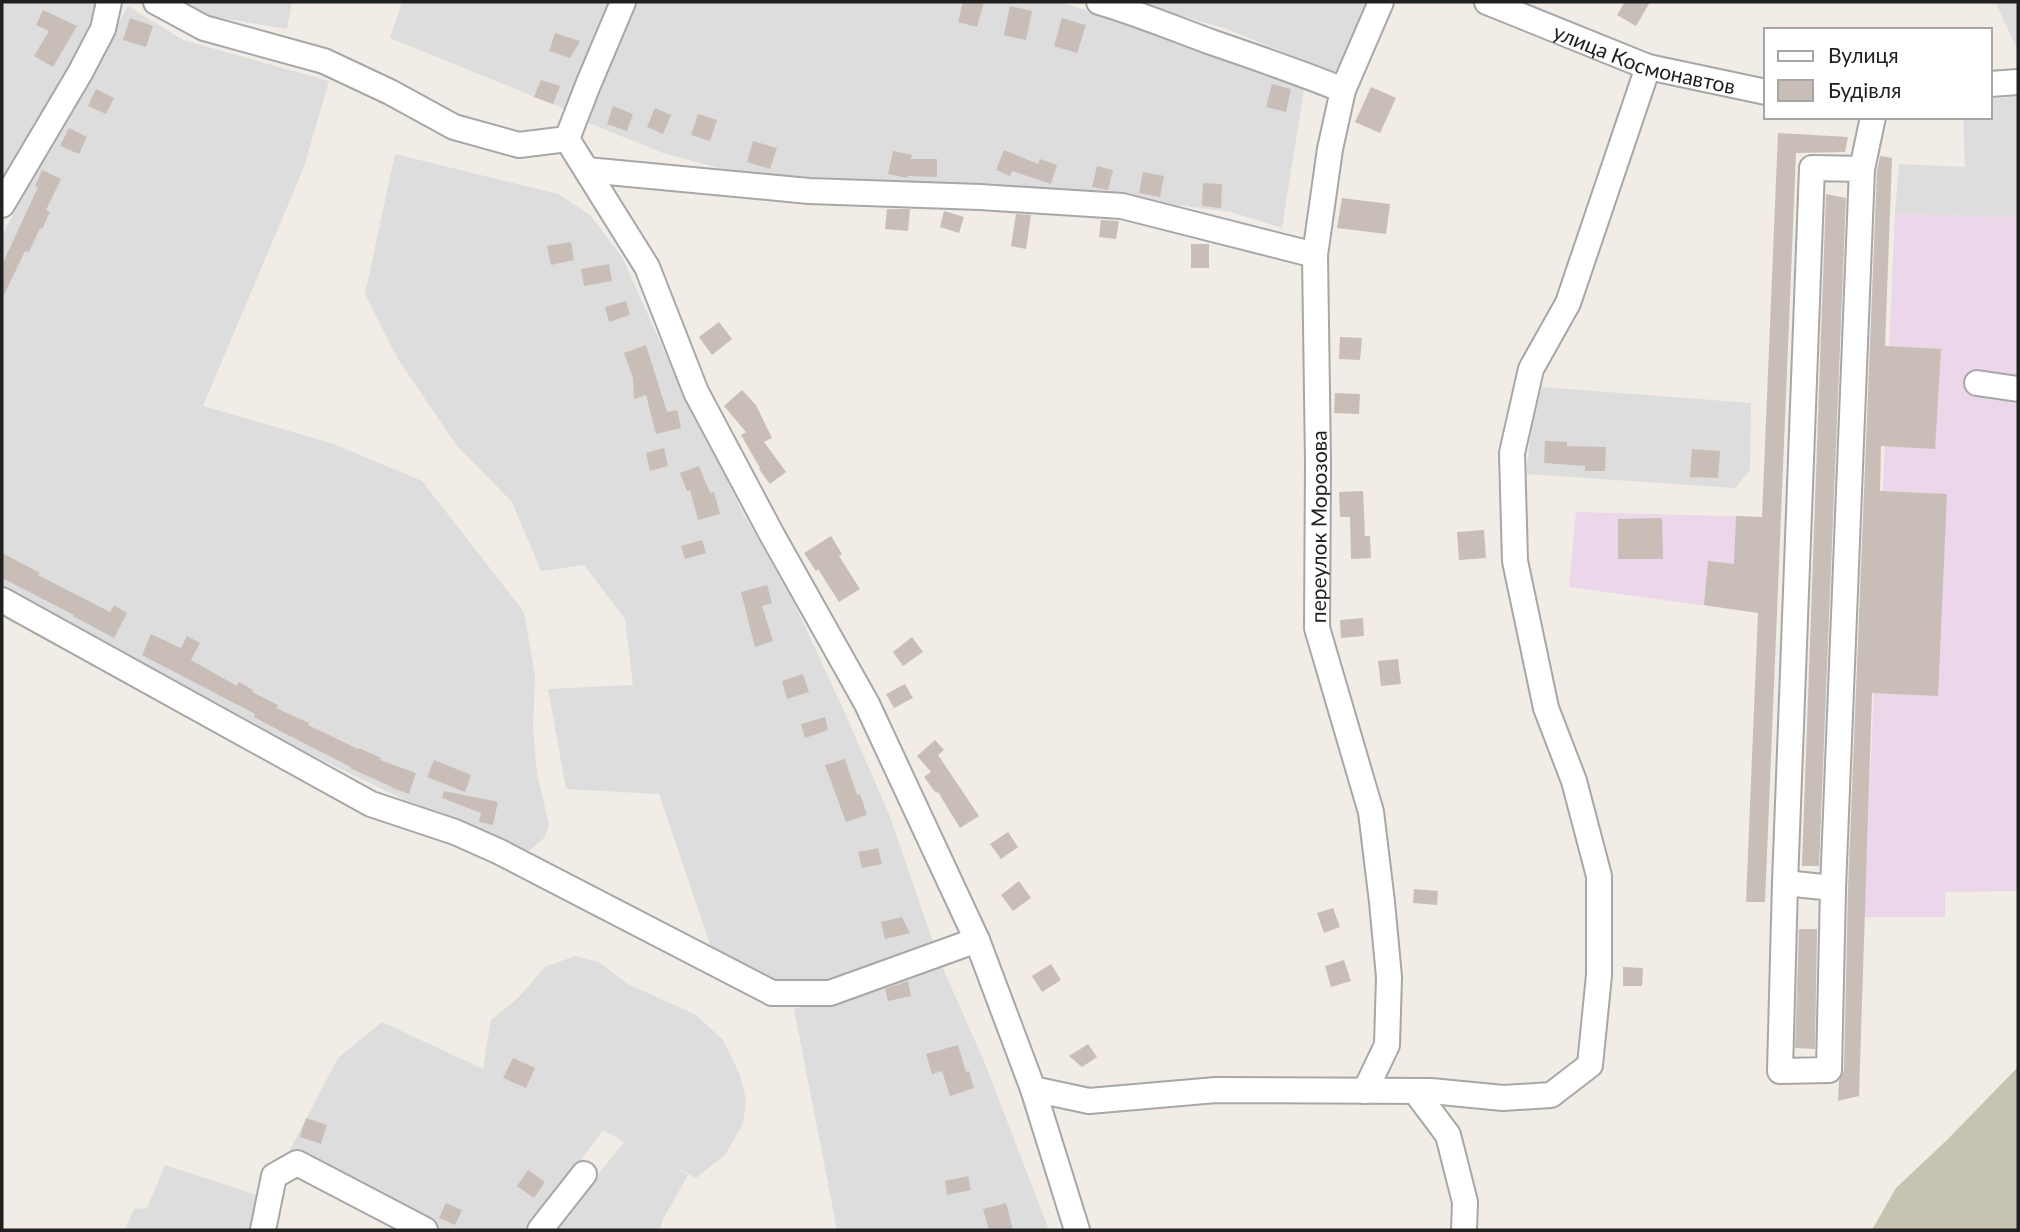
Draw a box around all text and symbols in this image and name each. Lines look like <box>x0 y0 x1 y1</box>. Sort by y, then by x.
street label: улица Космонавтов <box>1550 18 1738 98</box>
legend <box>1764 28 1992 119</box>
text: Вулиця <box>1828 42 1899 67</box>
text: Будівля <box>1828 77 1901 102</box>
street label: переулок Морозова <box>1305 430 1331 623</box>

